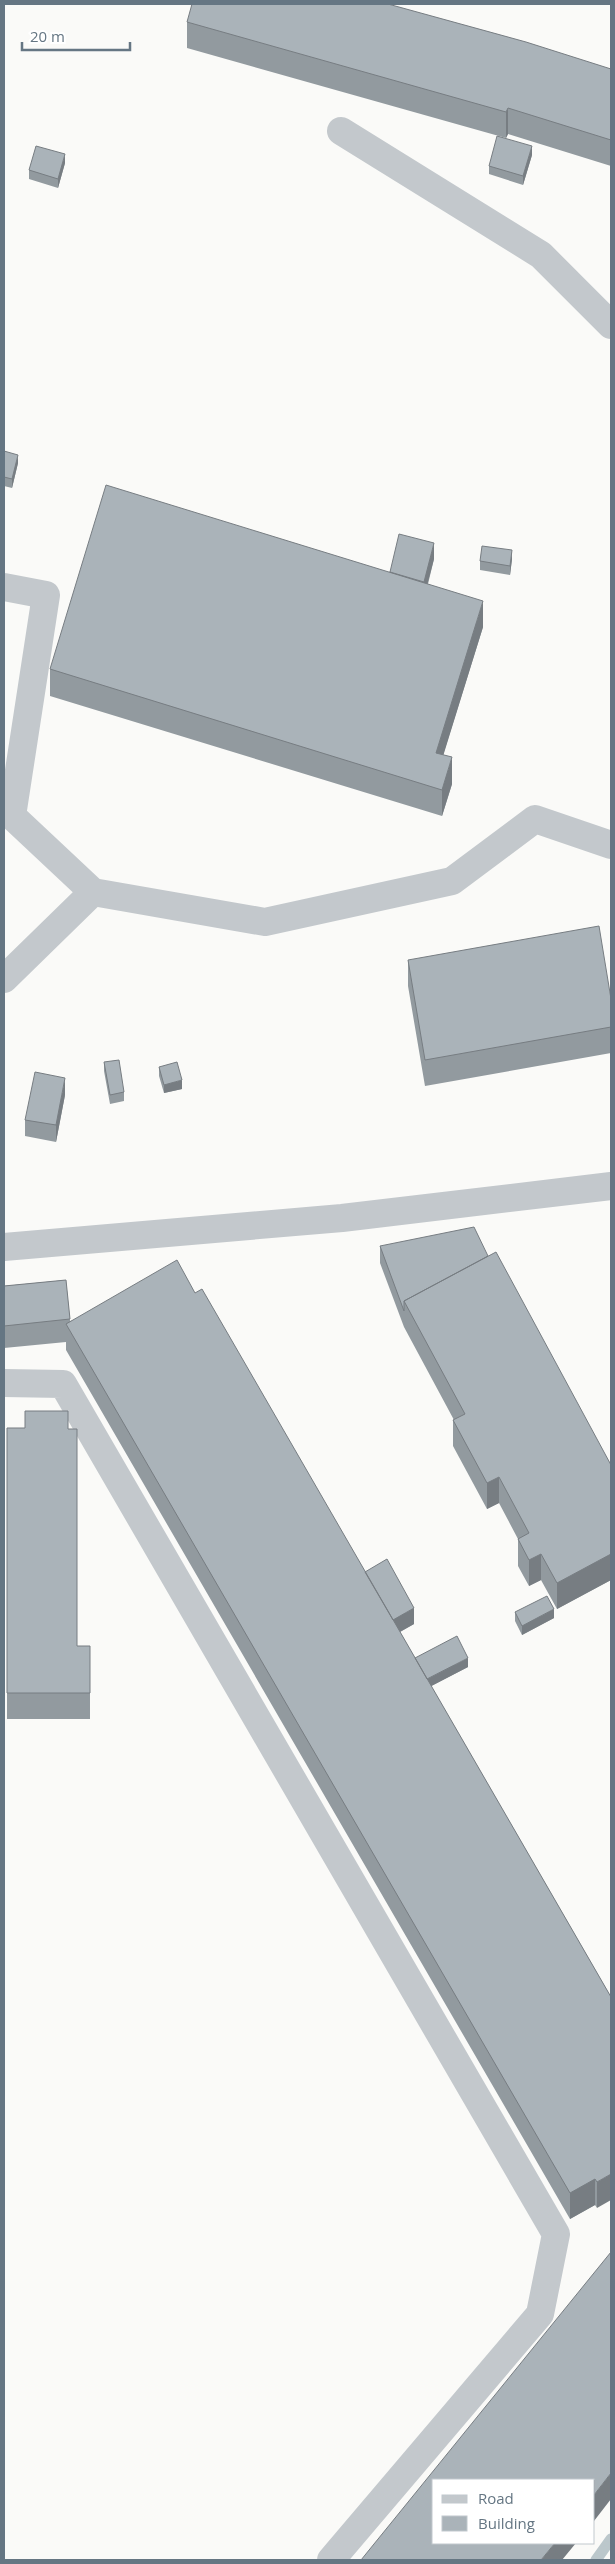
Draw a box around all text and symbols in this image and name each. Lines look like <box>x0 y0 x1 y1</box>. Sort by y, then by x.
scale bar <box>22 20 130 52</box>
text: 20 m <box>30 26 65 46</box>
legend <box>432 2479 595 2544</box>
text: Road <box>478 2488 514 2508</box>
text: Building <box>478 2513 535 2533</box>

